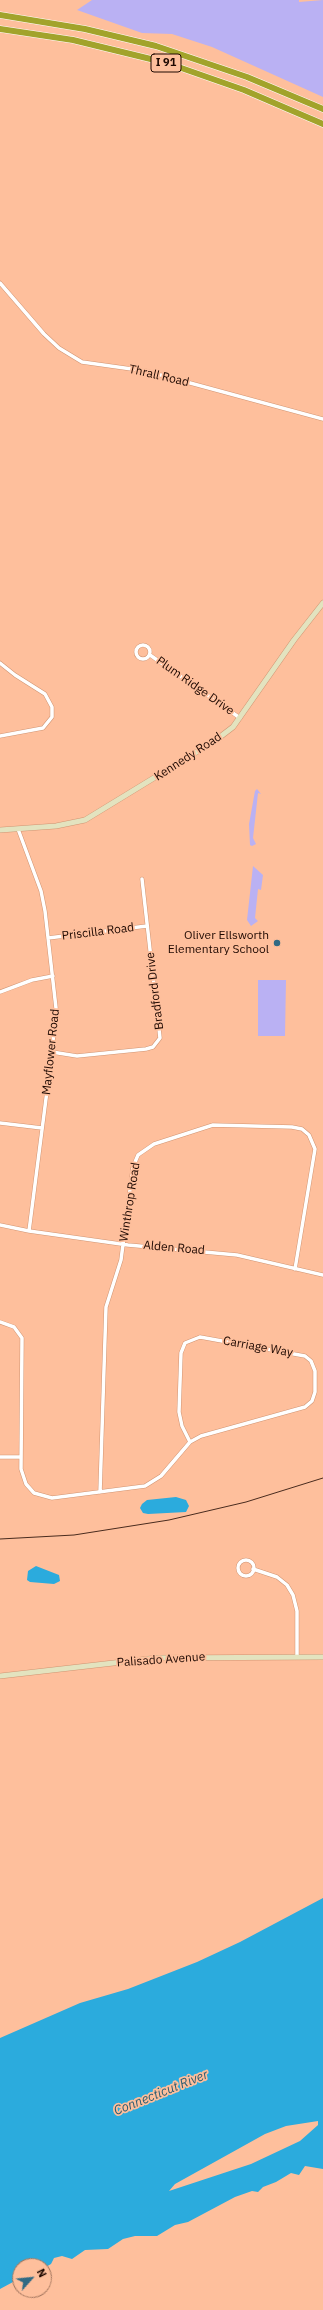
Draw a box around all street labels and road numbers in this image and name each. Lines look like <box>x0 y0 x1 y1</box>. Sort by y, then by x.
road number: I 91 <box>151 54 181 72</box>
street label: Thrall Road <box>128 362 190 390</box>
street label: Plum Ridge Drive <box>153 654 237 718</box>
street label: Kennedy Road <box>152 730 224 784</box>
street label: Priscilla Road <box>61 920 135 944</box>
street label: Bradford Drive <box>143 951 167 1031</box>
street label: Mayflower Road <box>39 1008 63 1096</box>
street label: Winthrop Road <box>117 1161 143 1243</box>
street label: Alden Road <box>143 1238 205 1258</box>
street label: Carriage Way <box>222 1334 294 1360</box>
street label: Palisado Avenue <box>116 1650 206 1670</box>

